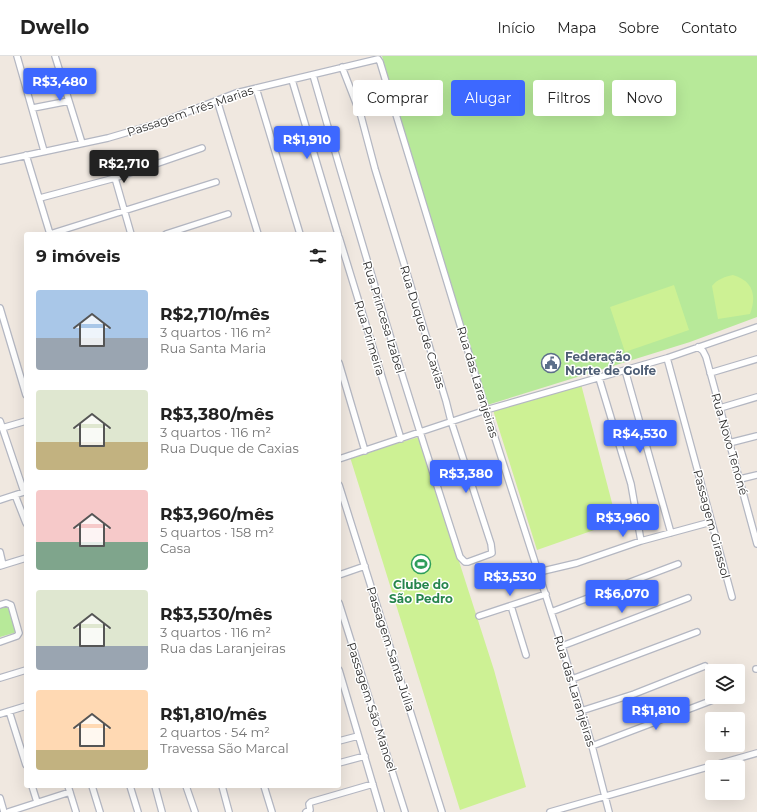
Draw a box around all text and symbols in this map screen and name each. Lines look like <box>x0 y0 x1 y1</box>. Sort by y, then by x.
text: Dwello <box>20 16 89 39</box>
text: Início <box>497 19 535 37</box>
text: Mapa <box>557 19 597 37</box>
text: Sobre <box>619 19 659 37</box>
text: Contato <box>681 19 737 37</box>
pin: R$3,480 <box>23 68 97 102</box>
text: R$3,480 <box>32 73 88 89</box>
chip: Comprar <box>353 80 443 116</box>
chip: Alugar <box>451 80 525 116</box>
chip: Filtros <box>533 80 604 116</box>
chip: Novo <box>612 80 676 116</box>
street label: Passagem Três Marias <box>125 82 255 140</box>
pin: R$1,910 <box>270 126 344 160</box>
text: R$1,910 <box>283 131 331 147</box>
pin: R$2,710 <box>87 150 161 184</box>
text: R$2,710 <box>99 155 149 171</box>
icon: filters <box>307 245 329 267</box>
text: 9 imóveis <box>36 246 120 266</box>
street label: Rua Princesa Izabel <box>360 259 408 375</box>
street label: Rua Duque de Caxias <box>397 264 449 391</box>
street label: Rua Primeira <box>351 299 389 377</box>
text: R$2,710/mês <box>160 304 270 324</box>
icon: home <box>68 306 116 354</box>
text: 3 quartos · 116 m² <box>160 324 271 340</box>
street label: Rua das Laranjeiras <box>454 324 502 440</box>
text: Rua Santa Maria <box>160 340 266 356</box>
place label: Federação Norte de Golfe <box>565 349 656 378</box>
public building icon: Federação Norte de Golfe <box>540 352 562 374</box>
street label: Rua Novo Tenoné <box>708 391 752 497</box>
text: R$3,380/mês <box>160 404 274 424</box>
icon: home <box>68 406 116 454</box>
pin: R$4,530 <box>603 420 677 454</box>
text: 3 quartos · 116 m² <box>160 424 271 440</box>
text: R$4,530 <box>613 425 667 441</box>
text: Rua Duque de Caxias <box>160 440 299 456</box>
pin: R$3,380 <box>429 460 503 494</box>
text: R$3,380 <box>439 465 493 481</box>
street label: Passagem Girassol <box>690 468 734 580</box>
text: R$3,960/mês <box>160 504 274 524</box>
pin: R$3,960 <box>586 504 660 538</box>
icon: home <box>68 506 116 554</box>
text: R$3,960 <box>596 509 650 525</box>
text: 5 quartos · 158 m² <box>160 524 274 540</box>
text: Casa <box>160 540 191 556</box>
sports icon: Clube do São Pedro <box>410 553 432 575</box>
pin: R$3,530 <box>473 563 547 597</box>
text: R$3,530 <box>483 568 537 584</box>
place label: Clube do São Pedro <box>389 577 453 606</box>
pin: R$6,070 <box>585 580 659 614</box>
street label: Passagem Santa Júlia <box>364 585 418 713</box>
text: R$6,070 <box>595 585 649 601</box>
text: R$3,530/mês <box>160 604 272 624</box>
icon: home <box>68 606 116 654</box>
text: 3 quartos · 116 m² <box>160 624 271 640</box>
street label: Rua das Laranjeiras <box>551 633 599 749</box>
text: Rua das Laranjeiras <box>160 640 286 656</box>
street label: Passagem São Manoel <box>344 640 400 774</box>
map controls <box>705 664 745 800</box>
button: layers <box>705 664 745 704</box>
pin: R$1,810 <box>619 697 693 731</box>
text: R$1,810 <box>632 702 680 718</box>
text: R$1,810/mês <box>160 704 267 724</box>
icon: home <box>68 706 116 754</box>
button: + <box>705 712 745 752</box>
text: 2 quartos · 54 m² <box>160 724 270 740</box>
text: Travessa São Marcal <box>160 740 289 756</box>
button: − <box>705 760 745 800</box>

